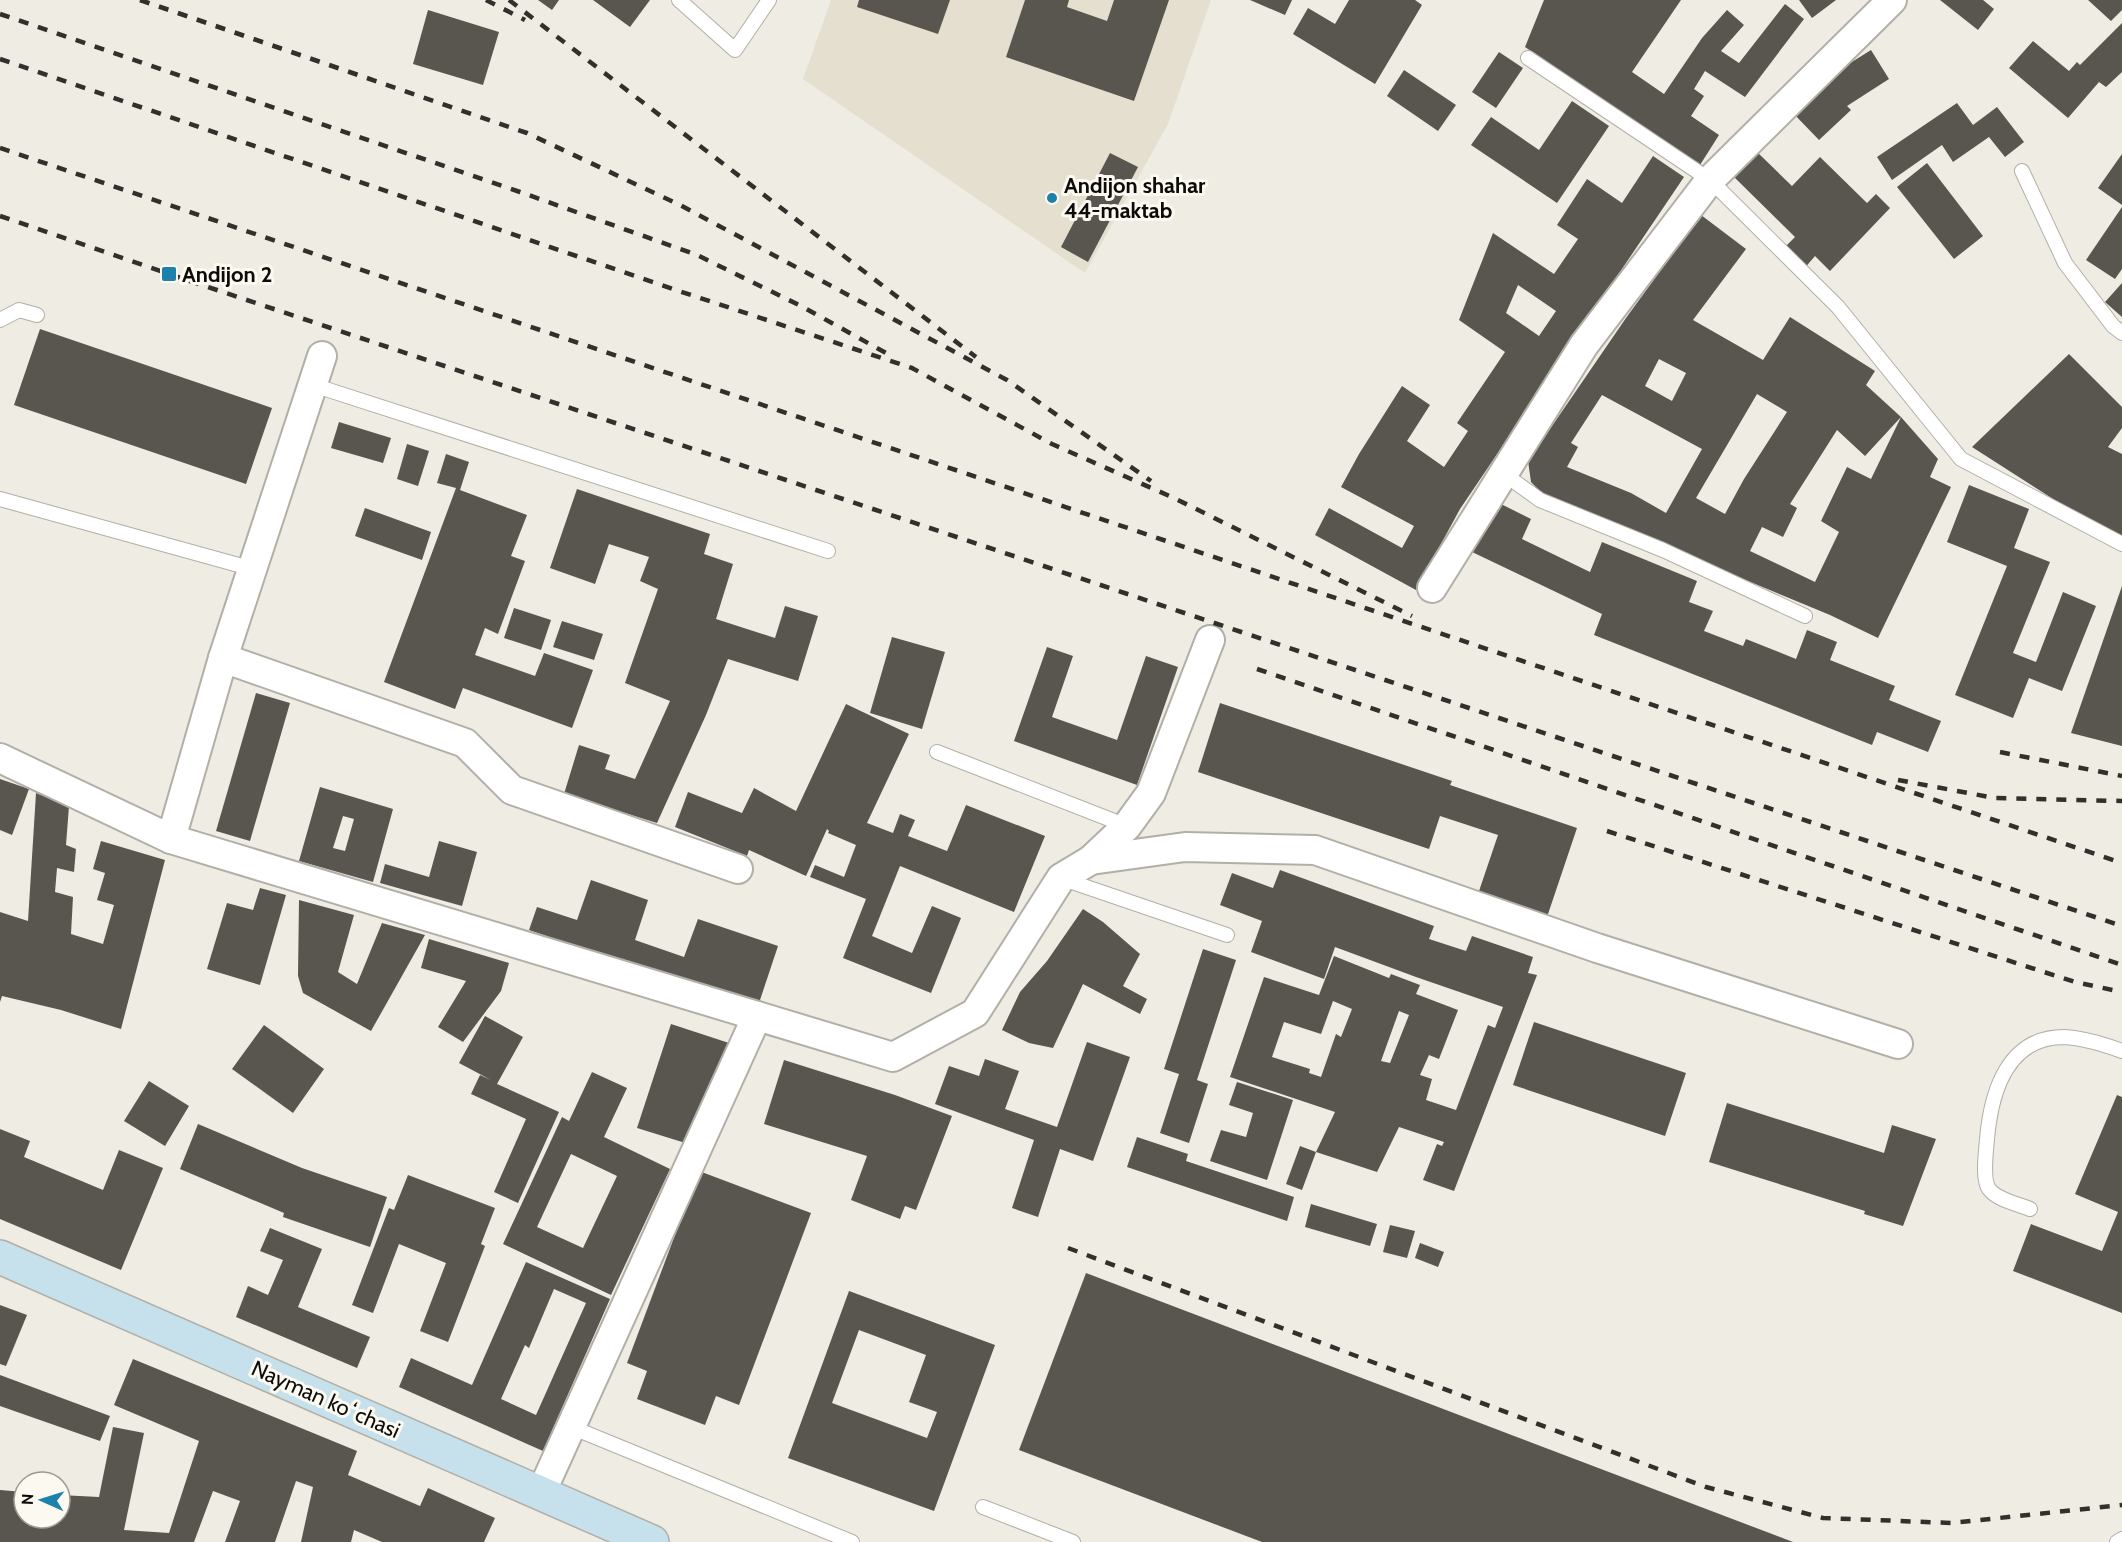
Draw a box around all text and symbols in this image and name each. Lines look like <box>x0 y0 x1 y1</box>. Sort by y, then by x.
place label: Andijon shahar 44-maktab <box>1064 172 1206 224</box>
marker: Andijon shahar 44-maktab <box>1045 191 1059 205</box>
place label: Andijon 2 <box>182 261 272 288</box>
marker: Andijon 2 <box>160 265 178 283</box>
street label: Nayman koʻchasi <box>247 1355 404 1444</box>
north arrow <box>12 1470 72 1530</box>
text: N <box>18 1493 37 1505</box>

